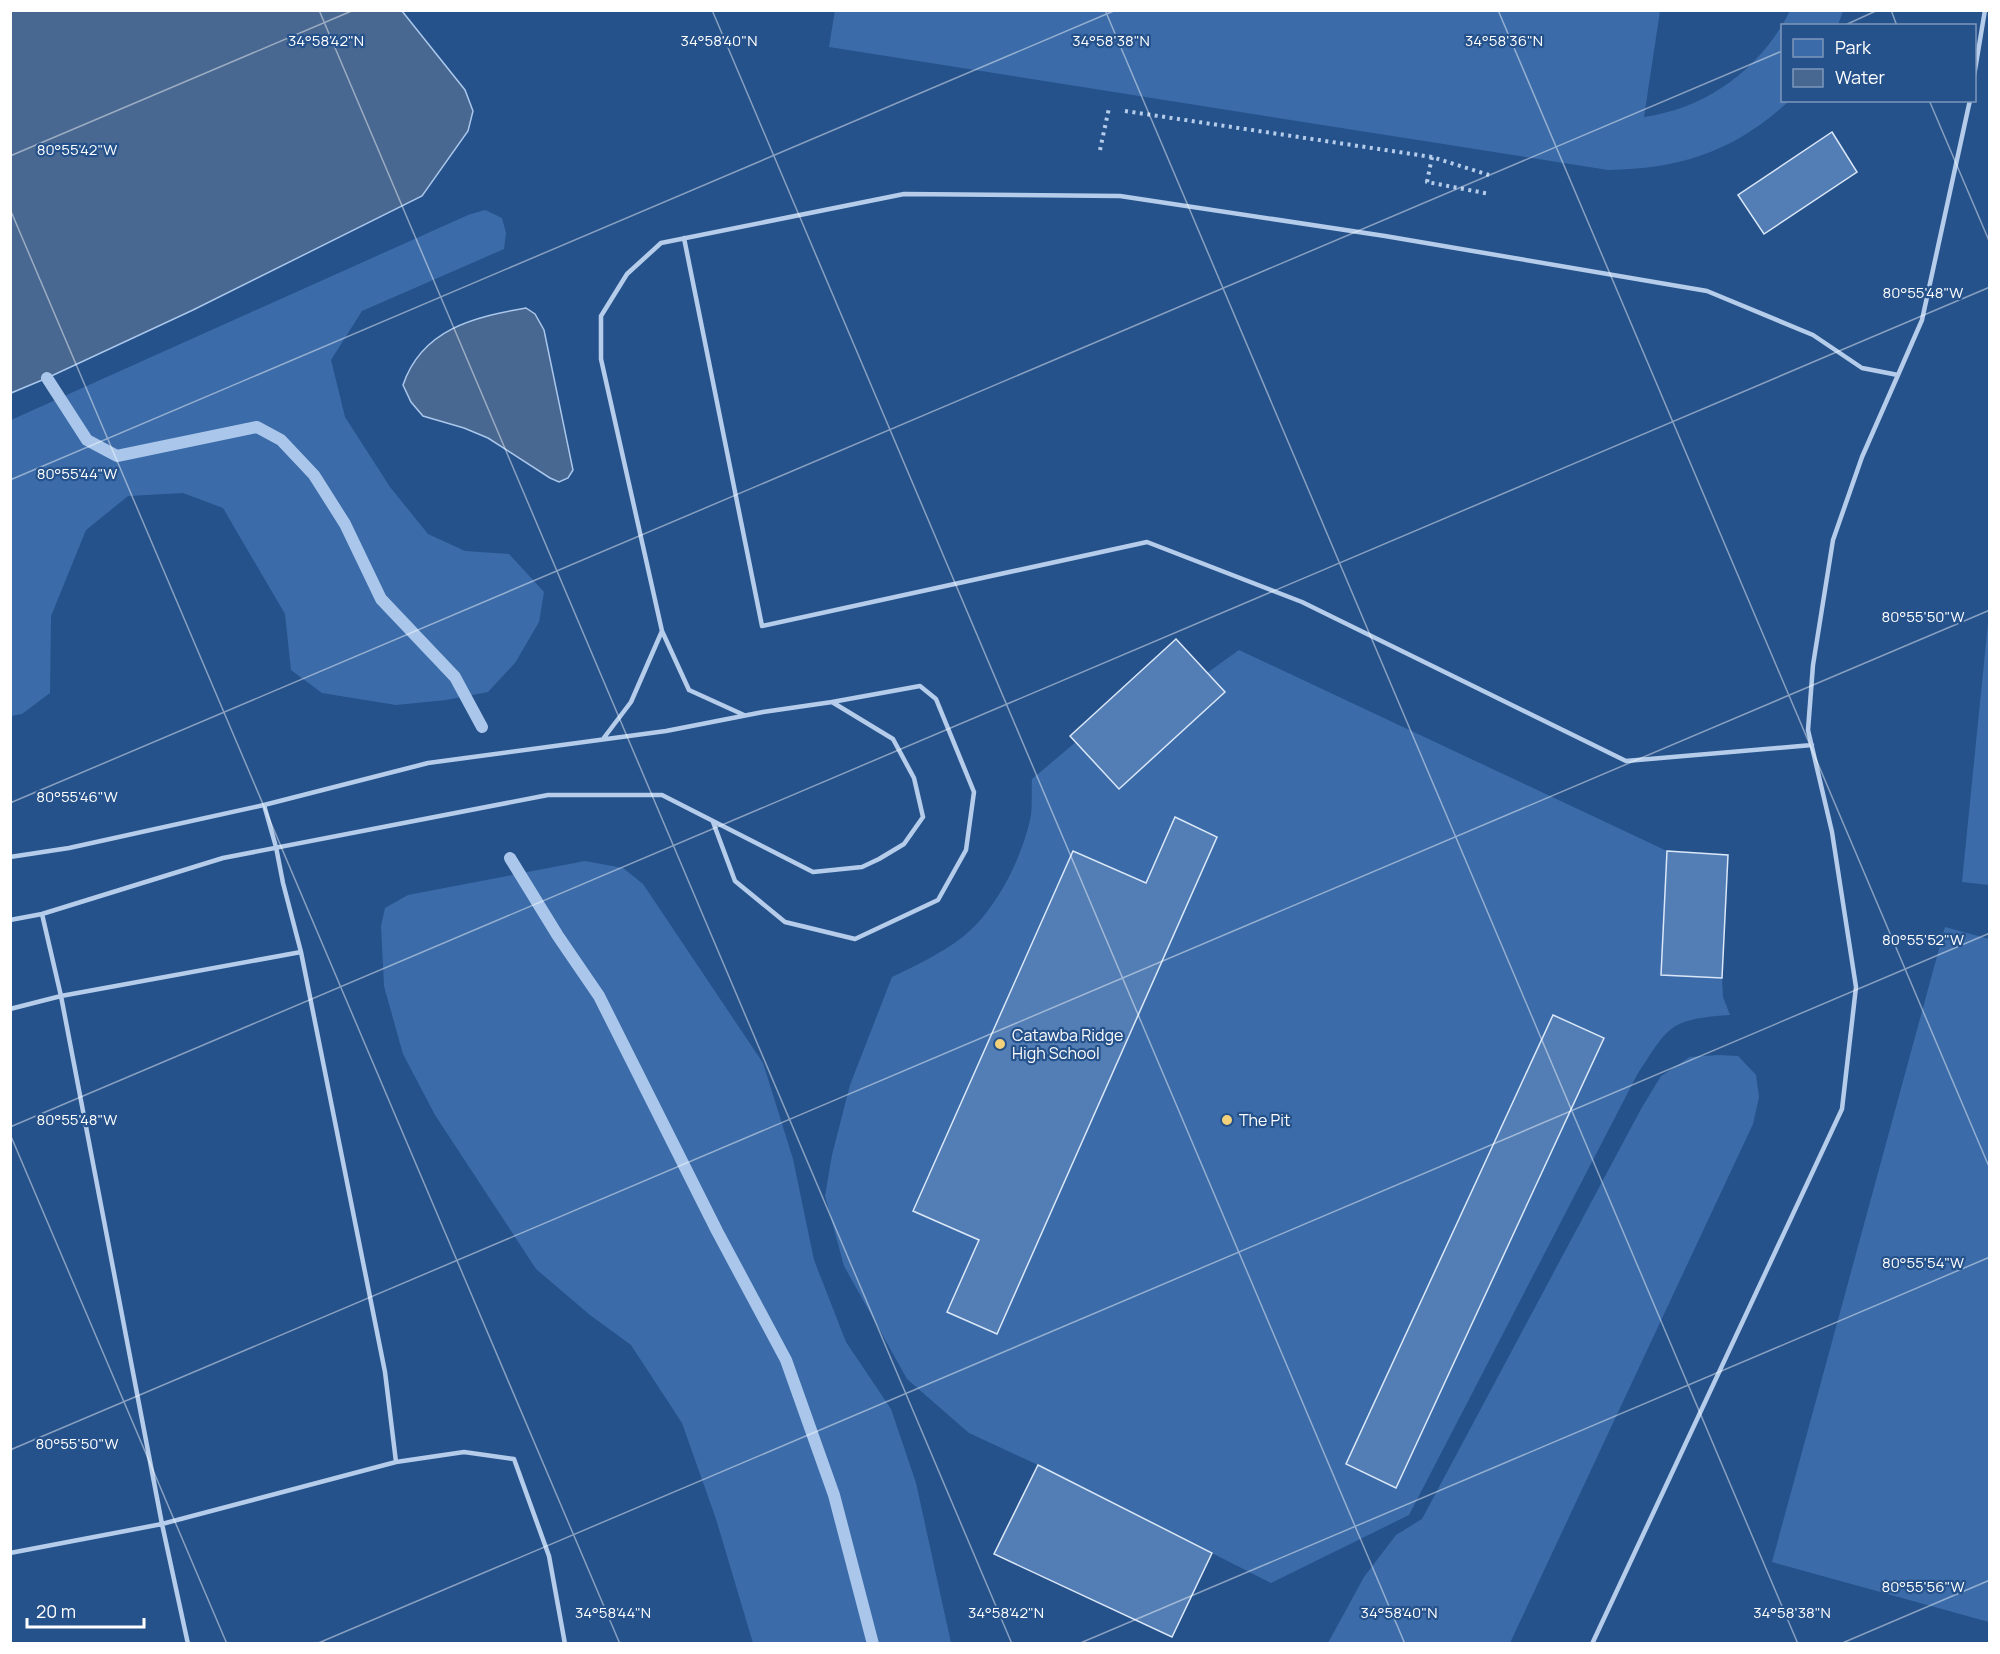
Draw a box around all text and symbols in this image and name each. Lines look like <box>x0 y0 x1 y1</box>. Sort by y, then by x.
legend <box>1781 24 1976 102</box>
text: 34°58'42"N <box>288 30 364 51</box>
text: 34°58'40"N <box>681 30 757 51</box>
text: 34°58'38"N <box>1072 30 1150 51</box>
text: 34°58'36"N <box>1465 30 1543 51</box>
text: Park <box>1835 35 1872 59</box>
text: Water <box>1835 65 1885 89</box>
text: 80°55'42"W <box>37 139 117 160</box>
text: 80°55'48"W <box>1883 282 1963 303</box>
text: 80°55'44"W <box>37 463 117 484</box>
text: 80°55'50"W <box>1882 606 1964 627</box>
text: 80°55'46"W <box>36 786 118 807</box>
text: 80°55'52"W <box>1882 929 1964 950</box>
place label: Catawba Ridge High School <box>1012 1024 1123 1064</box>
marker: Catawba Ridge High School <box>993 1037 1007 1051</box>
text: 80°55'48"W <box>37 1109 117 1130</box>
place label: The Pit <box>1239 1109 1290 1131</box>
marker: The Pit <box>1220 1113 1234 1127</box>
text: 80°55'54"W <box>1882 1252 1964 1273</box>
text: 80°55'50"W <box>36 1433 118 1454</box>
text: 80°55'56"W <box>1881 1576 1965 1597</box>
scale bar <box>27 1591 144 1629</box>
text: 20 m <box>36 1599 76 1623</box>
text: 34°58'44"N <box>575 1602 651 1623</box>
text: 34°58'42"N <box>968 1602 1044 1623</box>
text: 34°58'40"N <box>1361 1602 1437 1623</box>
text: 34°58'38"N <box>1753 1602 1831 1623</box>

